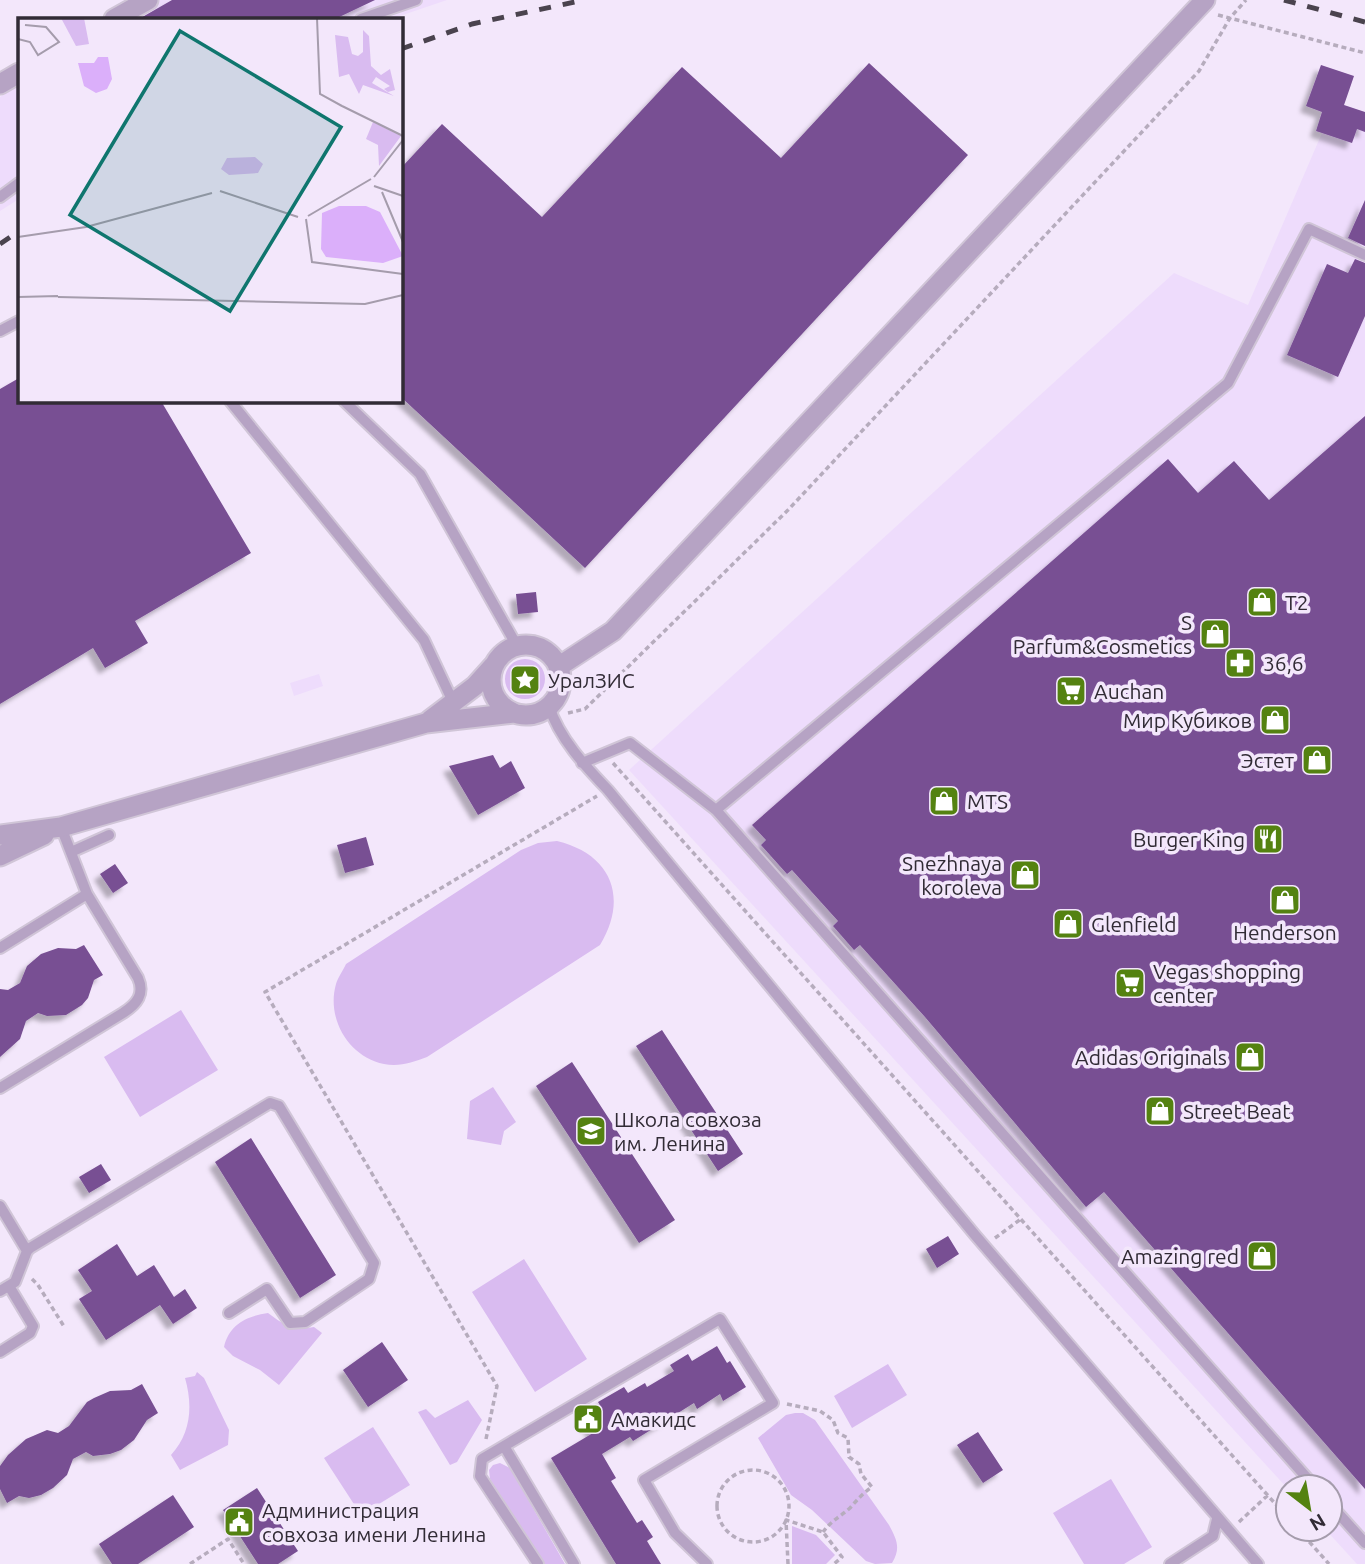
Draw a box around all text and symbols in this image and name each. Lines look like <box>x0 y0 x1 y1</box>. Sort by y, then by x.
inset map <box>18 18 402 402</box>
shop icon: T2 <box>1245 585 1279 619</box>
place label: T2 <box>1285 590 1309 614</box>
place label: S Parfum&Cosmetics <box>1013 610 1192 658</box>
shop icon: S Parfum&Cosmetics <box>1198 617 1232 651</box>
pharmacy icon: 36,6 <box>1223 646 1257 680</box>
place label: 36,6 <box>1263 651 1304 675</box>
place icon: УралЗИС <box>508 663 542 697</box>
place label: УралЗИС <box>548 668 635 692</box>
supermarket icon: Auchan <box>1054 674 1088 708</box>
place label: Auchan <box>1094 679 1164 703</box>
shop icon: Мир Кубиков <box>1258 703 1292 737</box>
place label: Мир Кубиков <box>1123 708 1252 732</box>
shop icon: Эстет <box>1300 743 1334 777</box>
place label: Эстет <box>1241 748 1295 772</box>
shop icon: MTS <box>927 784 961 818</box>
place label: MTS <box>967 789 1008 813</box>
restaurant icon: Burger King <box>1251 822 1285 856</box>
place label: Burger King <box>1133 827 1245 851</box>
place label: Snezhnaya koroleva <box>902 851 1002 899</box>
shop icon: Snezhnaya koroleva <box>1008 858 1042 892</box>
shop icon: Henderson <box>1268 883 1302 917</box>
shop icon: Glenfield <box>1051 907 1085 941</box>
place label: Glenfield <box>1091 912 1177 936</box>
place label: Henderson <box>1233 920 1337 944</box>
place label: Vegas shopping center <box>1153 959 1301 1007</box>
supermarket icon: Vegas shopping center <box>1113 966 1147 1000</box>
shop icon: Adidas Originals <box>1233 1040 1267 1074</box>
place label: Adidas Originals <box>1075 1045 1227 1069</box>
shop icon: Street Beat <box>1143 1094 1177 1128</box>
place label: Street Beat <box>1183 1099 1290 1123</box>
place label: Школа совхоза им. Ленина <box>614 1107 762 1155</box>
school or university icon: Школа совхоза им. Ленина <box>574 1114 608 1148</box>
shop icon: Amazing red <box>1245 1239 1279 1273</box>
place label: Amazing red <box>1121 1244 1239 1268</box>
public building icon: Амакидс <box>571 1402 605 1436</box>
place label: Амакидс <box>611 1407 696 1431</box>
north arrow <box>1274 1473 1344 1543</box>
place label: Администрация совхоза имени Ленина <box>262 1498 486 1546</box>
public building icon: Администрация совхоза имени Ленина <box>222 1505 256 1539</box>
text: N <box>1306 1509 1330 1536</box>

